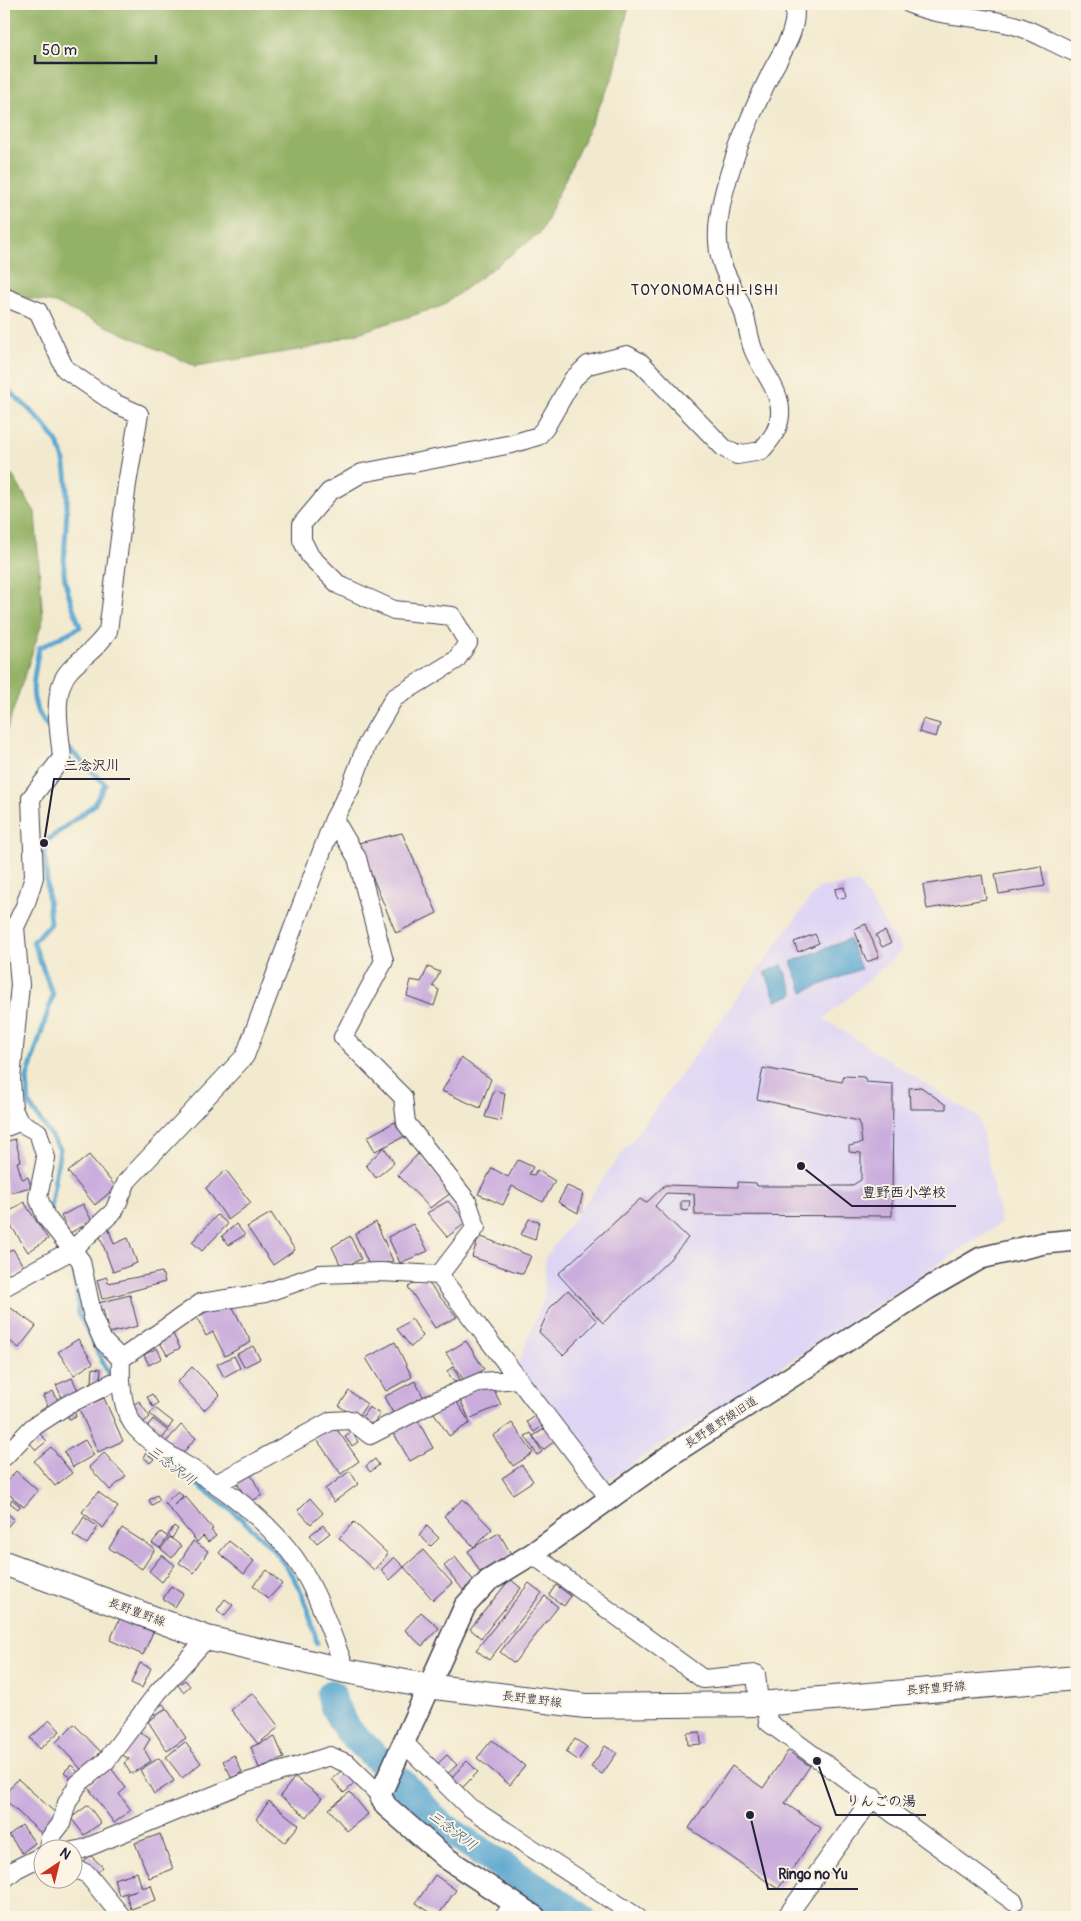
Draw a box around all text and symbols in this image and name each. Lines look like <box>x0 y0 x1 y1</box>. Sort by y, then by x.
scale bar <box>35 32 156 64</box>
text: 50 m <box>42 41 77 60</box>
district label: TOYONOMACHI-ISHI <box>631 281 779 300</box>
callout: 三念沢川 <box>54 750 130 779</box>
text: 三念沢川 <box>64 757 120 774</box>
callout: 豊野西小学校 <box>852 1177 956 1206</box>
text: 豊野西小学校 <box>862 1184 946 1201</box>
street label: 長野豊野線旧道 <box>682 1393 761 1452</box>
water label: 三念沢川 <box>144 1442 199 1489</box>
street label: 長野豊野線 <box>106 1595 168 1630</box>
street label: 長野豊野線 <box>905 1678 967 1699</box>
street label: 長野豊野線 <box>501 1688 563 1711</box>
callout: りんごの湯 <box>836 1786 926 1815</box>
text: りんごの湯 <box>846 1793 916 1810</box>
water label: 三念沢川 <box>425 1807 480 1854</box>
north arrow <box>32 1838 82 1888</box>
text: N <box>56 1844 74 1863</box>
callout: Ringo no Yu <box>768 1860 858 1889</box>
text: Ringo no Yu <box>778 1866 848 1883</box>

